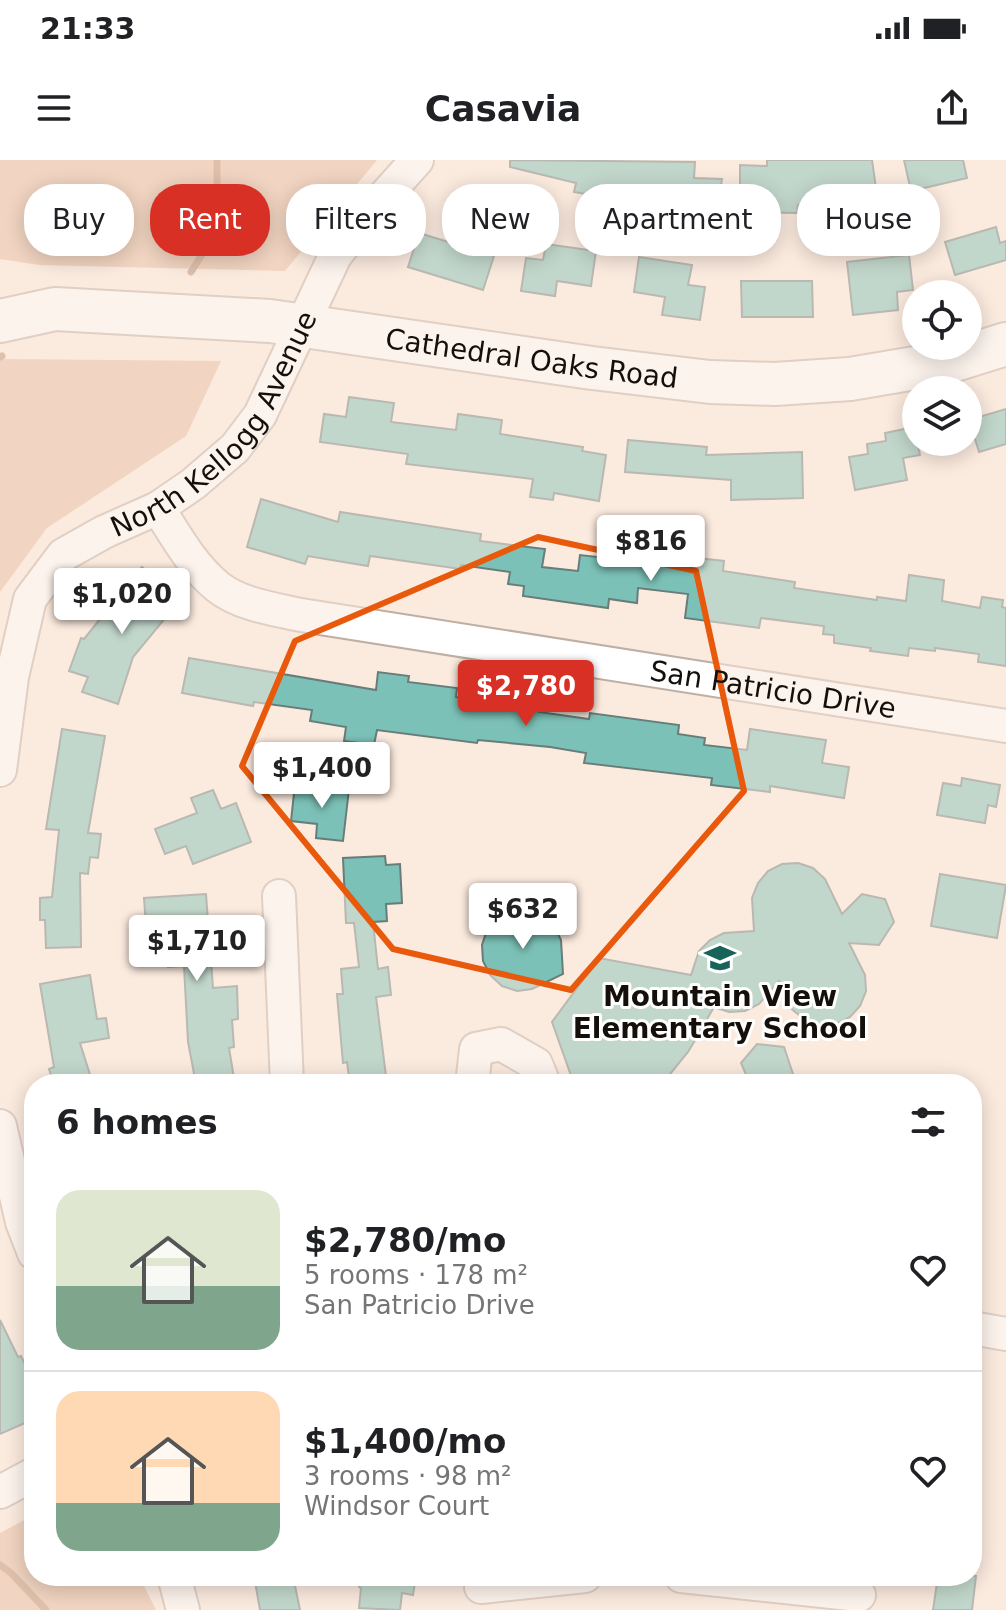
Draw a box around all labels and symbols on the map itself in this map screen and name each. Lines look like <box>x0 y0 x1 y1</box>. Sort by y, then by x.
street label: North Kellogg Avenue <box>106 306 324 544</box>
street label: Cathedral Oaks Road <box>383 322 680 395</box>
pin: $816 <box>604 515 698 583</box>
pin: $1,020 <box>57 568 187 636</box>
street label: San Patricio Drive <box>648 654 898 725</box>
pin: $2,780 <box>461 660 591 728</box>
pin: $1,400 <box>257 742 387 810</box>
pin: $632 <box>476 883 570 951</box>
pin: $1,710 <box>132 915 262 983</box>
school or university icon: Mountain View Elementary School <box>703 941 737 975</box>
place label: Mountain View Elementary School <box>573 980 867 1045</box>

